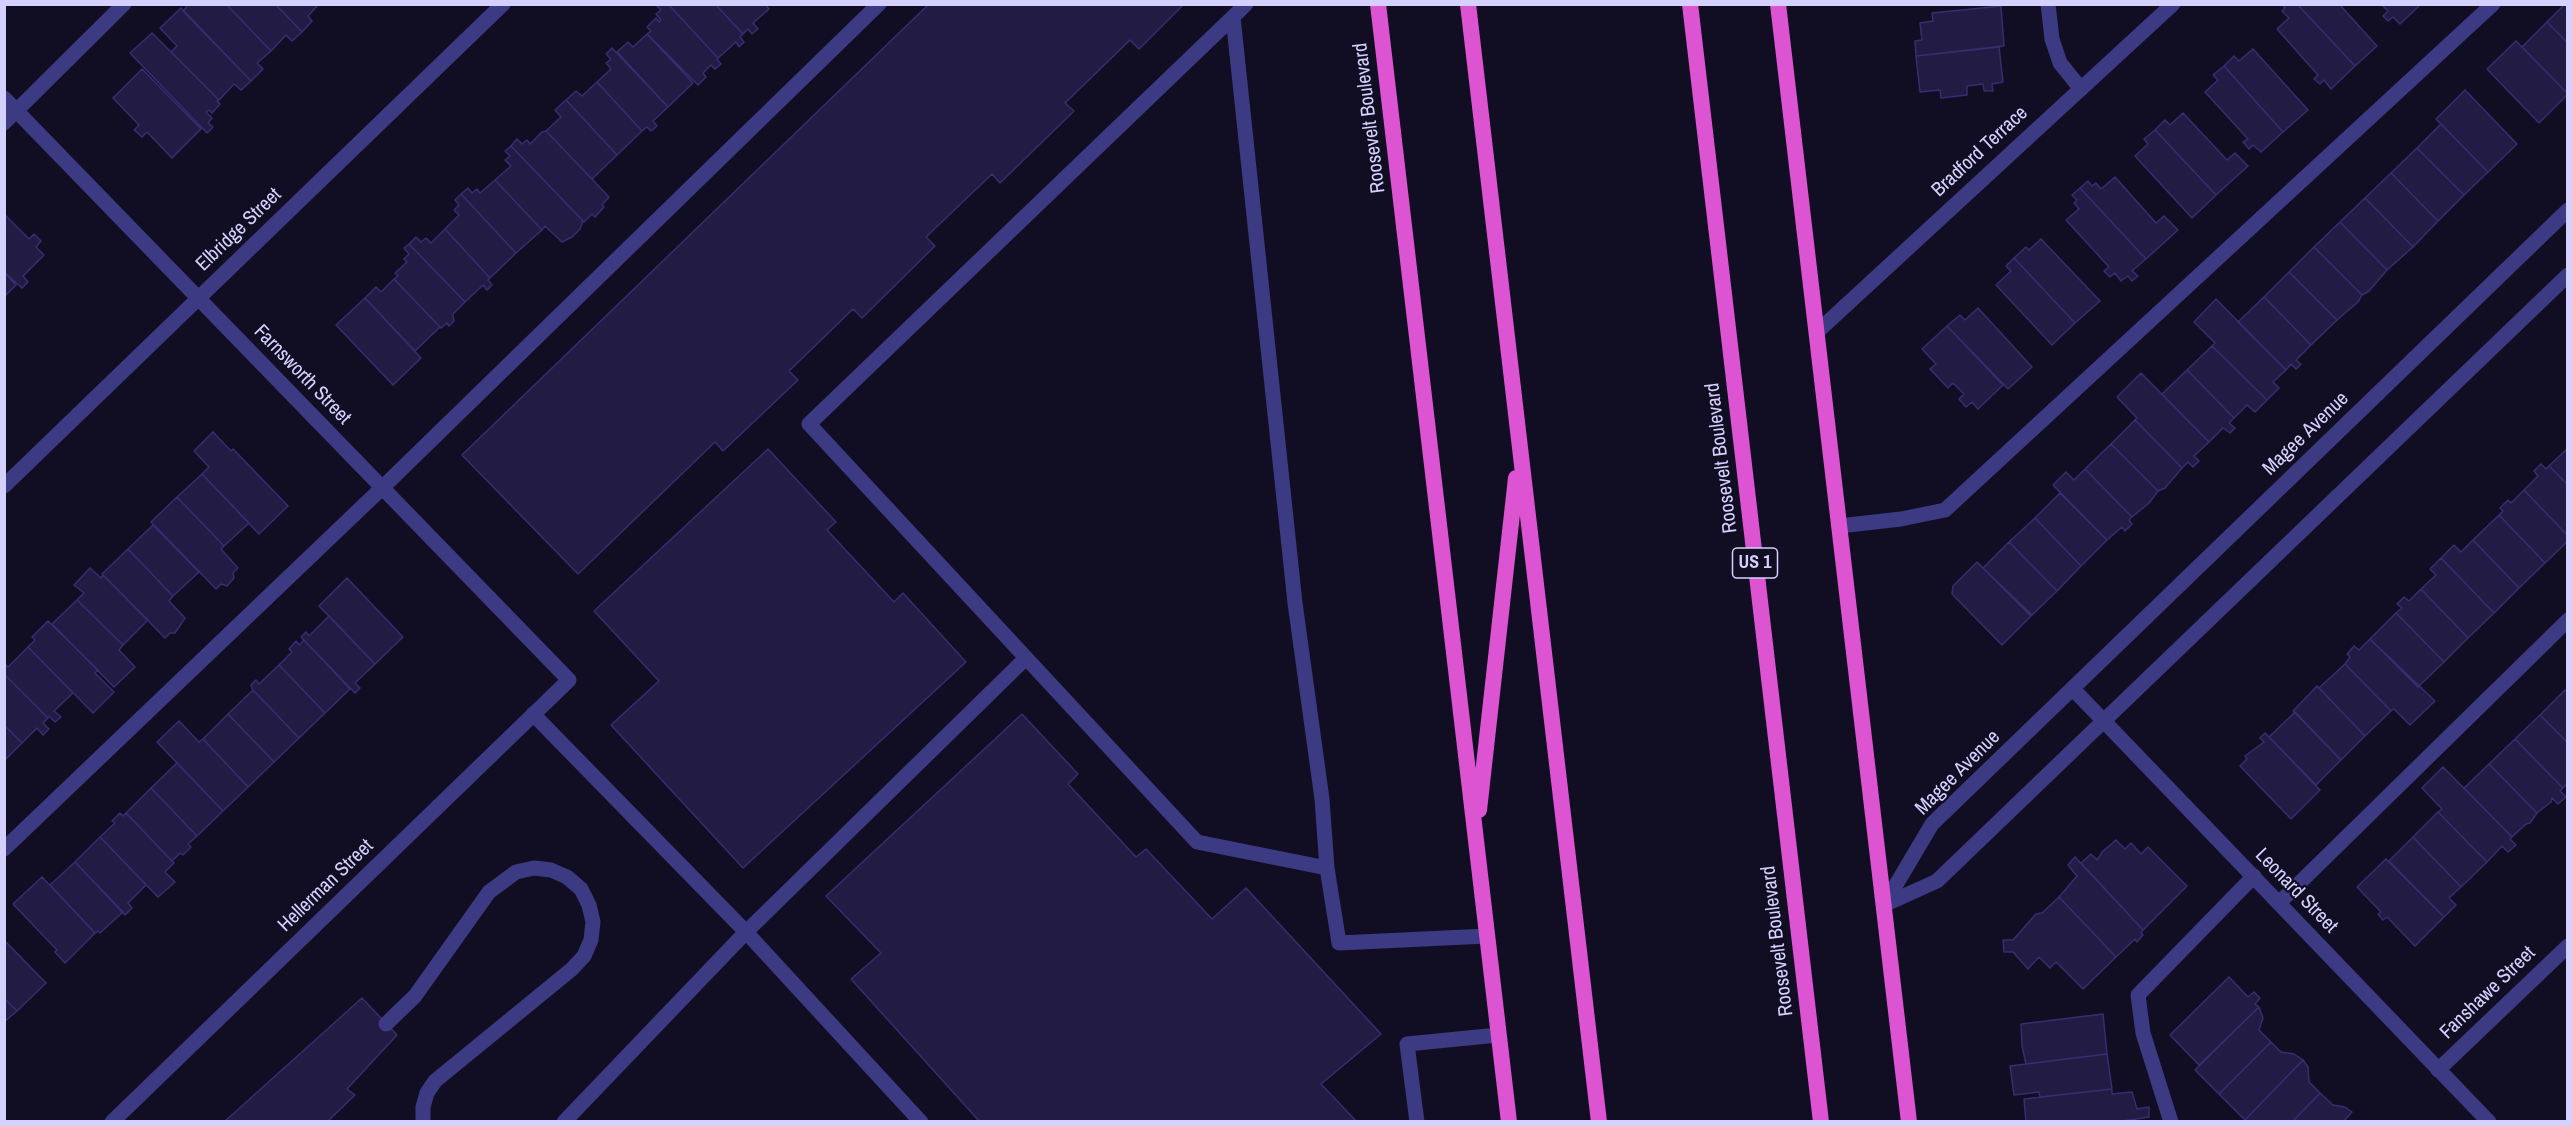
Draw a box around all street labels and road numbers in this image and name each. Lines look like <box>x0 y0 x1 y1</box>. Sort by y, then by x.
street label: Roosevelt Boulevard <box>1349 41 1391 195</box>
street label: Bradford Terrace <box>1927 102 2033 202</box>
street label: Elbridge Street <box>191 183 287 277</box>
street label: Farnsworth Street <box>248 320 356 430</box>
street label: Roosevelt Boulevard <box>1701 381 1743 535</box>
street label: Magee Avenue <box>2258 387 2354 481</box>
road number: US 1 <box>1732 548 1778 578</box>
street label: Magee Avenue <box>1911 726 2005 820</box>
street label: Hellerman Street <box>273 835 379 937</box>
street label: Leonard Street <box>2250 844 2342 938</box>
street label: Roosevelt Boulevard <box>1757 864 1799 1018</box>
street label: Fanshawe Street <box>2435 942 2541 1044</box>

